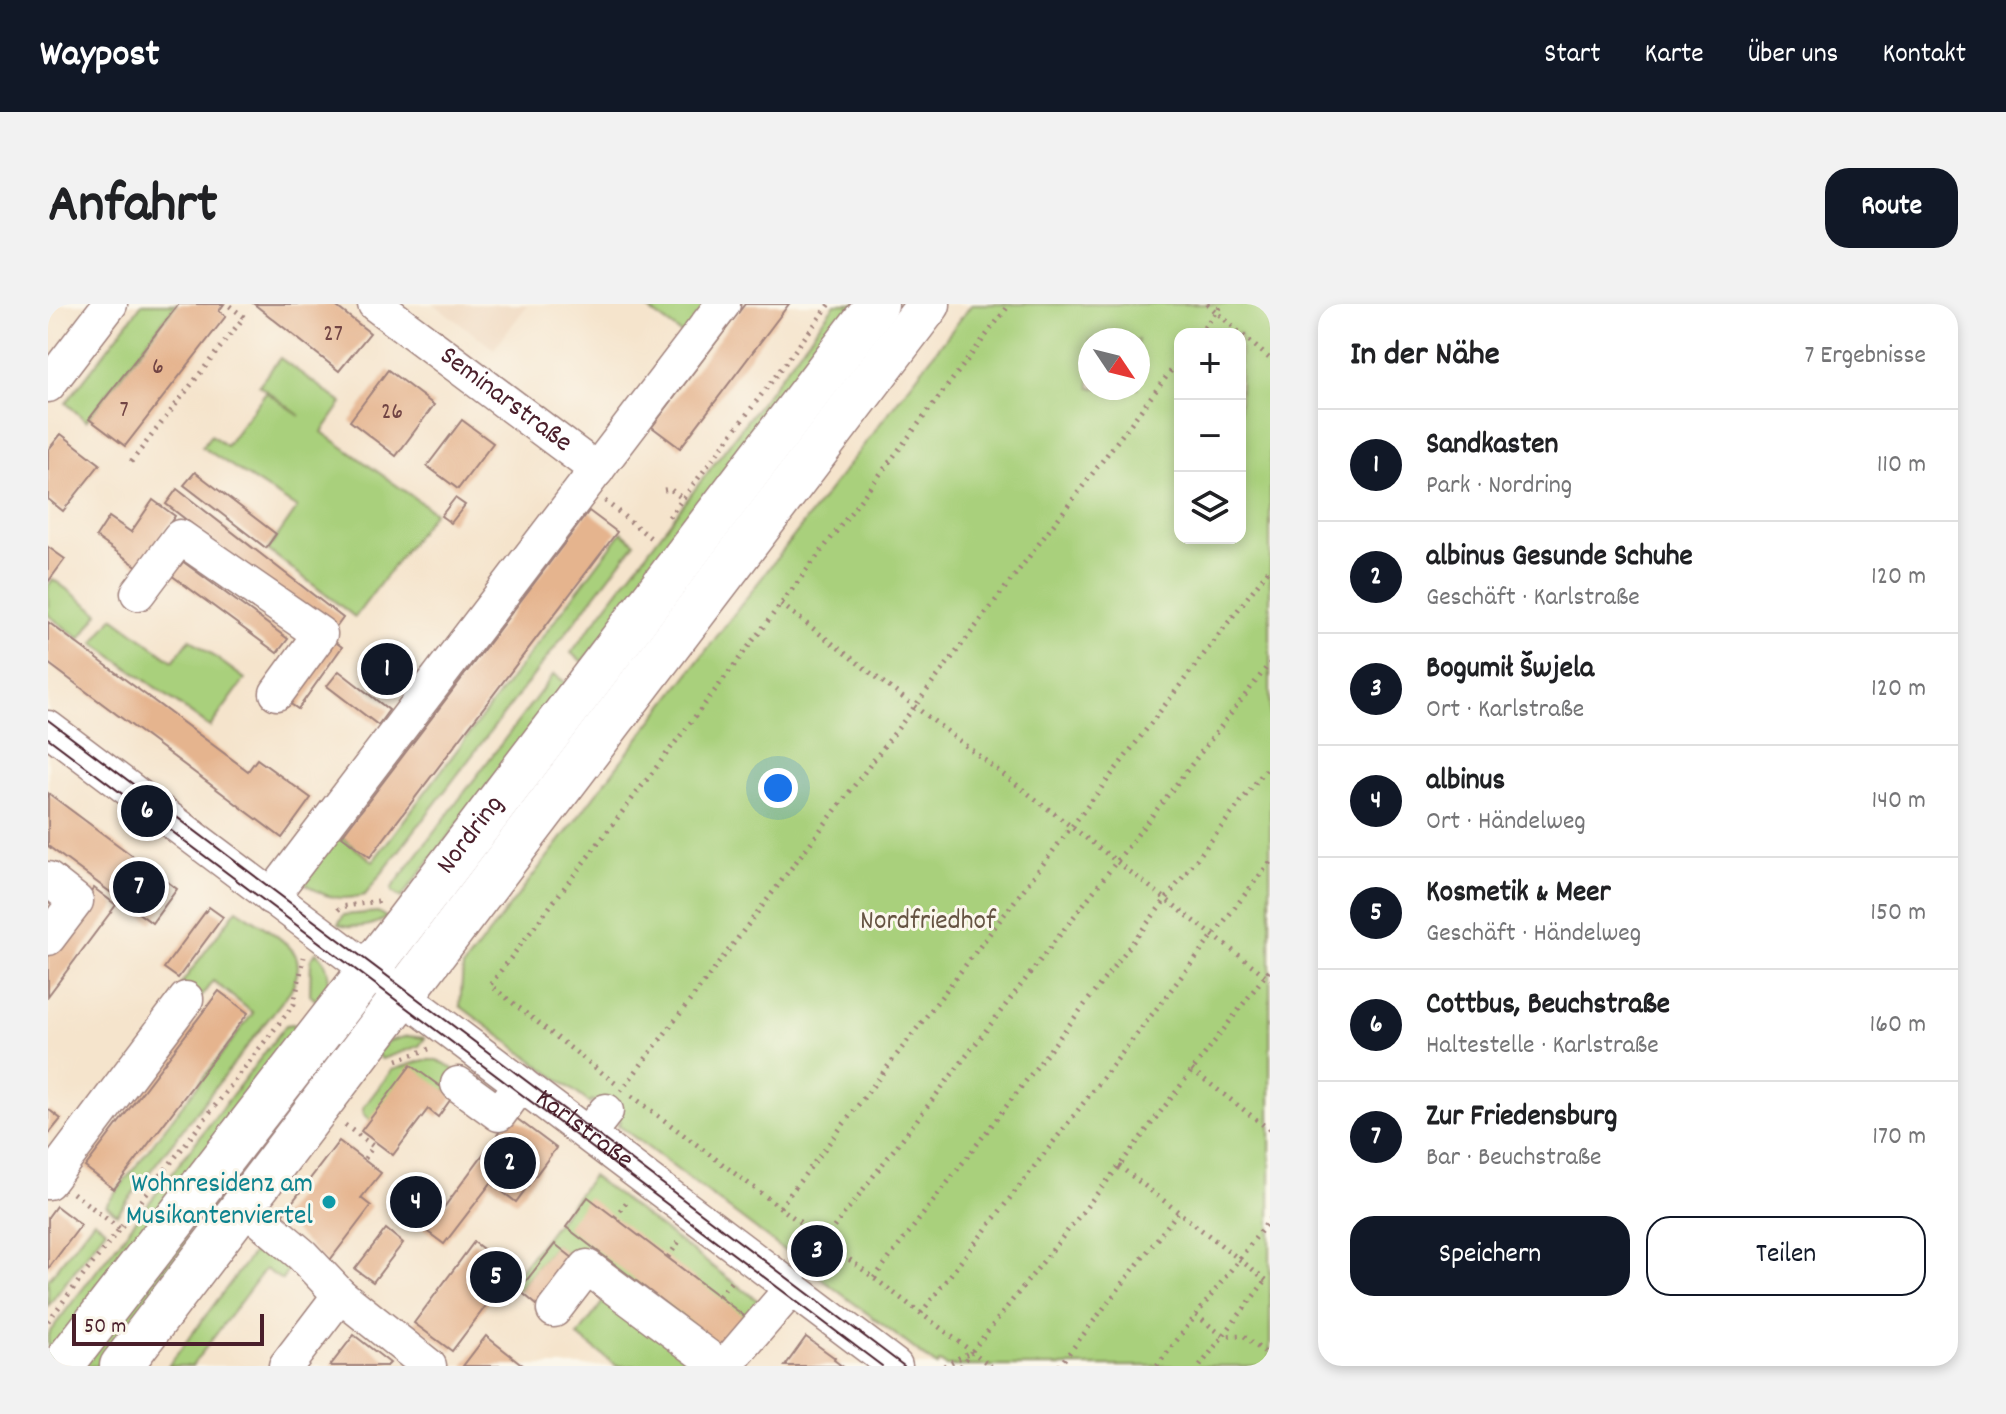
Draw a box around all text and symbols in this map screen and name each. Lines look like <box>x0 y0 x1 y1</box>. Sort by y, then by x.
text: Waypost <box>40 29 159 84</box>
text: Start <box>1544 36 1601 76</box>
text: Karte <box>1645 36 1704 76</box>
text: Über uns <box>1748 36 1838 76</box>
text: Kontakt <box>1882 36 1966 76</box>
text: Anfahrt <box>48 168 218 248</box>
button: Route <box>1825 168 1958 248</box>
house number: 27 <box>323 318 343 352</box>
north arrow <box>1078 328 1150 400</box>
map controls <box>1174 328 1246 544</box>
button: + <box>1174 328 1246 400</box>
text: In der Nähe <box>1350 332 1500 381</box>
street label: Seminarstraße <box>430 338 580 464</box>
text: 7 Ergebnisse <box>1804 338 1926 375</box>
house number: 6 <box>152 351 164 385</box>
house number: 7 <box>119 394 129 428</box>
house number: 26 <box>381 396 403 430</box>
button: − <box>1174 400 1246 472</box>
text: Sandkasten <box>1426 425 1558 468</box>
text: 1 <box>1373 447 1379 484</box>
text: 110 m <box>1877 447 1926 484</box>
text: Park · Nordring <box>1426 468 1572 505</box>
button: layers <box>1174 472 1246 544</box>
text: albinus Gesunde Schuhe <box>1426 537 1693 580</box>
text: 2 <box>1370 559 1382 596</box>
text: 120 m <box>1871 559 1926 596</box>
text: Geschäft · Karlstraße <box>1426 580 1640 617</box>
pin: 1 <box>361 639 413 699</box>
text: Bogumił Šwjela <box>1426 649 1594 692</box>
text: 3 <box>1370 671 1382 708</box>
text: 120 m <box>1871 671 1926 708</box>
text: Ort · Karlstraße <box>1426 692 1584 729</box>
text: albinus <box>1426 761 1505 804</box>
your location <box>758 768 798 808</box>
pin: 6 <box>121 781 173 841</box>
text: 4 <box>1371 783 1381 820</box>
text: 140 m <box>1872 783 1926 820</box>
street label: Nordring <box>428 788 515 884</box>
text: Ort · Händelweg <box>1426 804 1586 841</box>
pin: 7 <box>113 857 165 917</box>
text: Kosmetik & Meer <box>1426 873 1611 916</box>
text: 5 <box>1370 895 1382 932</box>
text: 150 m <box>1870 895 1926 932</box>
park label: Nordfriedhof <box>860 903 997 943</box>
text: Geschäft · Händelweg <box>1426 916 1641 953</box>
text: Cottbus, Beuchstraße <box>1426 985 1670 1028</box>
text: 6 <box>1370 1007 1382 1044</box>
text: 160 m <box>1870 1007 1926 1044</box>
text: Haltestelle · Karlstraße <box>1426 1028 1659 1065</box>
street label: Karlstraße <box>525 1081 641 1182</box>
text: Zur Friedensburg <box>1426 1097 1617 1140</box>
text: 7 <box>1371 1119 1381 1156</box>
text: 170 m <box>1872 1119 1926 1156</box>
pin: 2 <box>484 1133 536 1193</box>
text: Bar · Beuchstraße <box>1426 1140 1602 1177</box>
place label: Wohnresidenz am Musikantenviertel <box>126 1166 313 1238</box>
pin: 4 <box>390 1172 442 1232</box>
marker: Wohnresidenz am Musikantenviertel <box>320 1193 338 1211</box>
button: Speichern <box>1350 1216 1630 1296</box>
button: Teilen <box>1646 1216 1926 1296</box>
pin: 3 <box>791 1221 843 1281</box>
pin: 5 <box>470 1247 522 1307</box>
scale bar <box>72 1310 264 1346</box>
text: 50 m <box>84 1312 126 1343</box>

